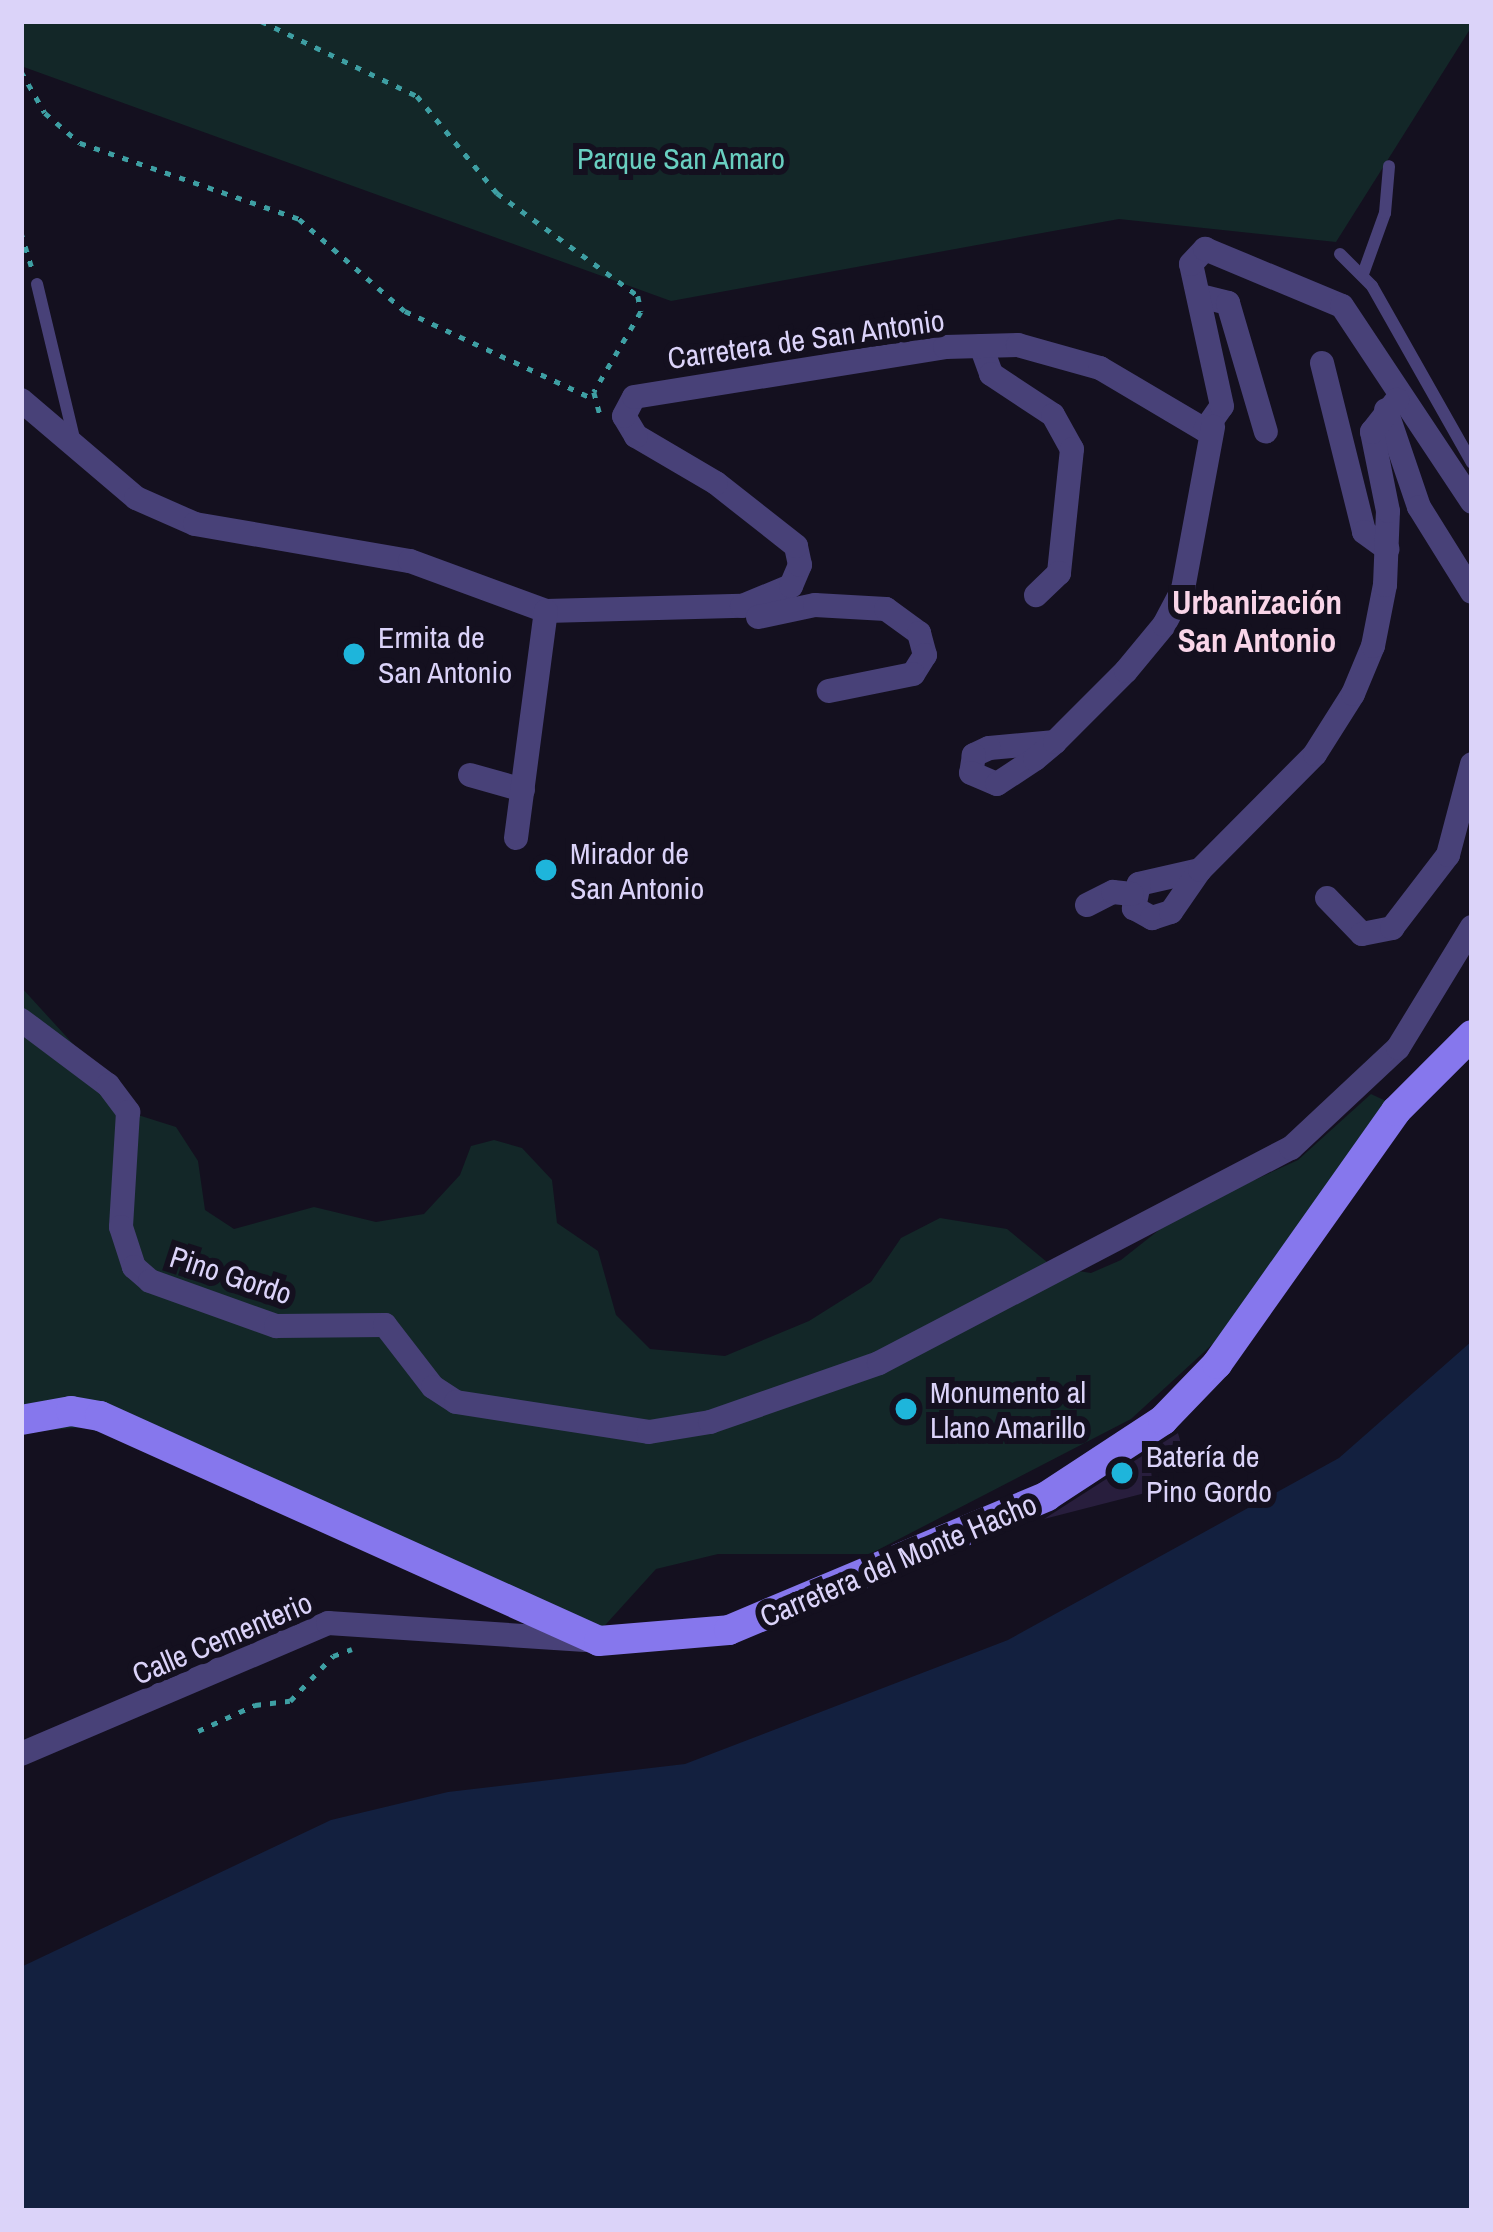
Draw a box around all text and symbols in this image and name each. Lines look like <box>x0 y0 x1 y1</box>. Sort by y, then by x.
park label: Parque San Amaro <box>576 140 786 176</box>
street label: Carretera de San Antonio <box>665 302 947 376</box>
district label: Urbanización San Antonio <box>1172 583 1342 661</box>
place label: Ermita de San Antonio <box>378 619 513 690</box>
marker: Ermita de San Antonio <box>341 641 367 667</box>
place label: Mirador de San Antonio <box>570 835 705 906</box>
marker: Mirador de San Antonio <box>533 857 559 883</box>
street label: Pino Gordo <box>166 1238 296 1312</box>
place label: Monumento al Llano Amarillo <box>930 1374 1087 1444</box>
marker: Monumento al Llano Amarillo <box>893 1396 919 1422</box>
place label: Batería de Pino Gordo <box>1146 1438 1272 1508</box>
marker: Batería de Pino Gordo <box>1109 1460 1135 1486</box>
street label: Carretera del Monte Hacho <box>754 1485 1042 1635</box>
street label: Calle Cementerio <box>127 1584 317 1692</box>

